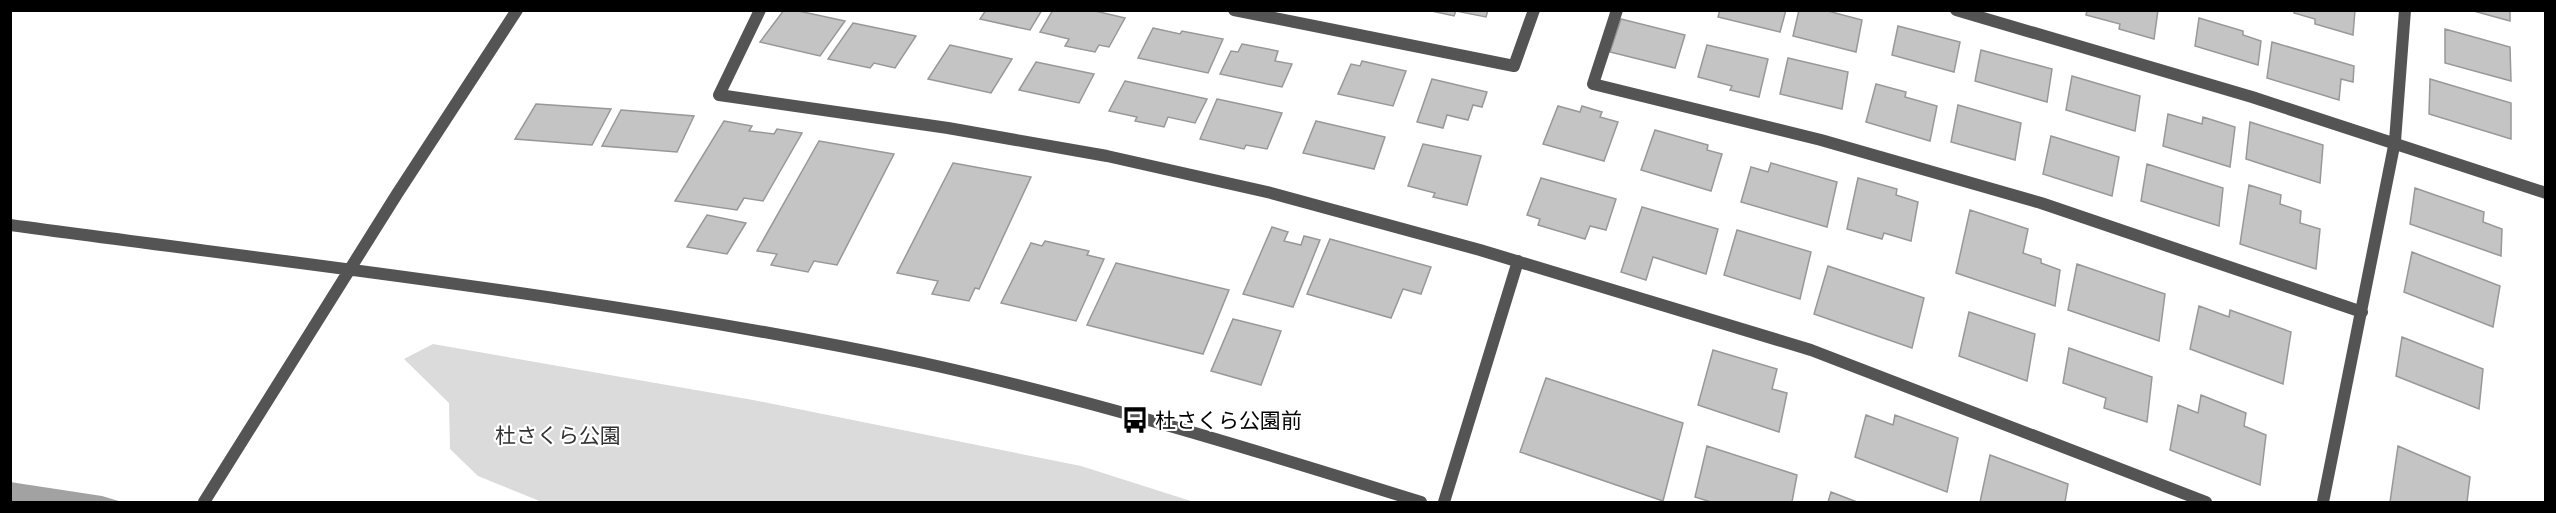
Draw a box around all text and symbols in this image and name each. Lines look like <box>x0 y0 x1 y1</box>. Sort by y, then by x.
bus stop icon: 杜さくら公園前 <box>1120 405 1150 435</box>
place label: 杜さくら公園前 <box>1155 406 1302 434</box>
park label: 杜さくら公園 <box>495 421 621 449</box>

